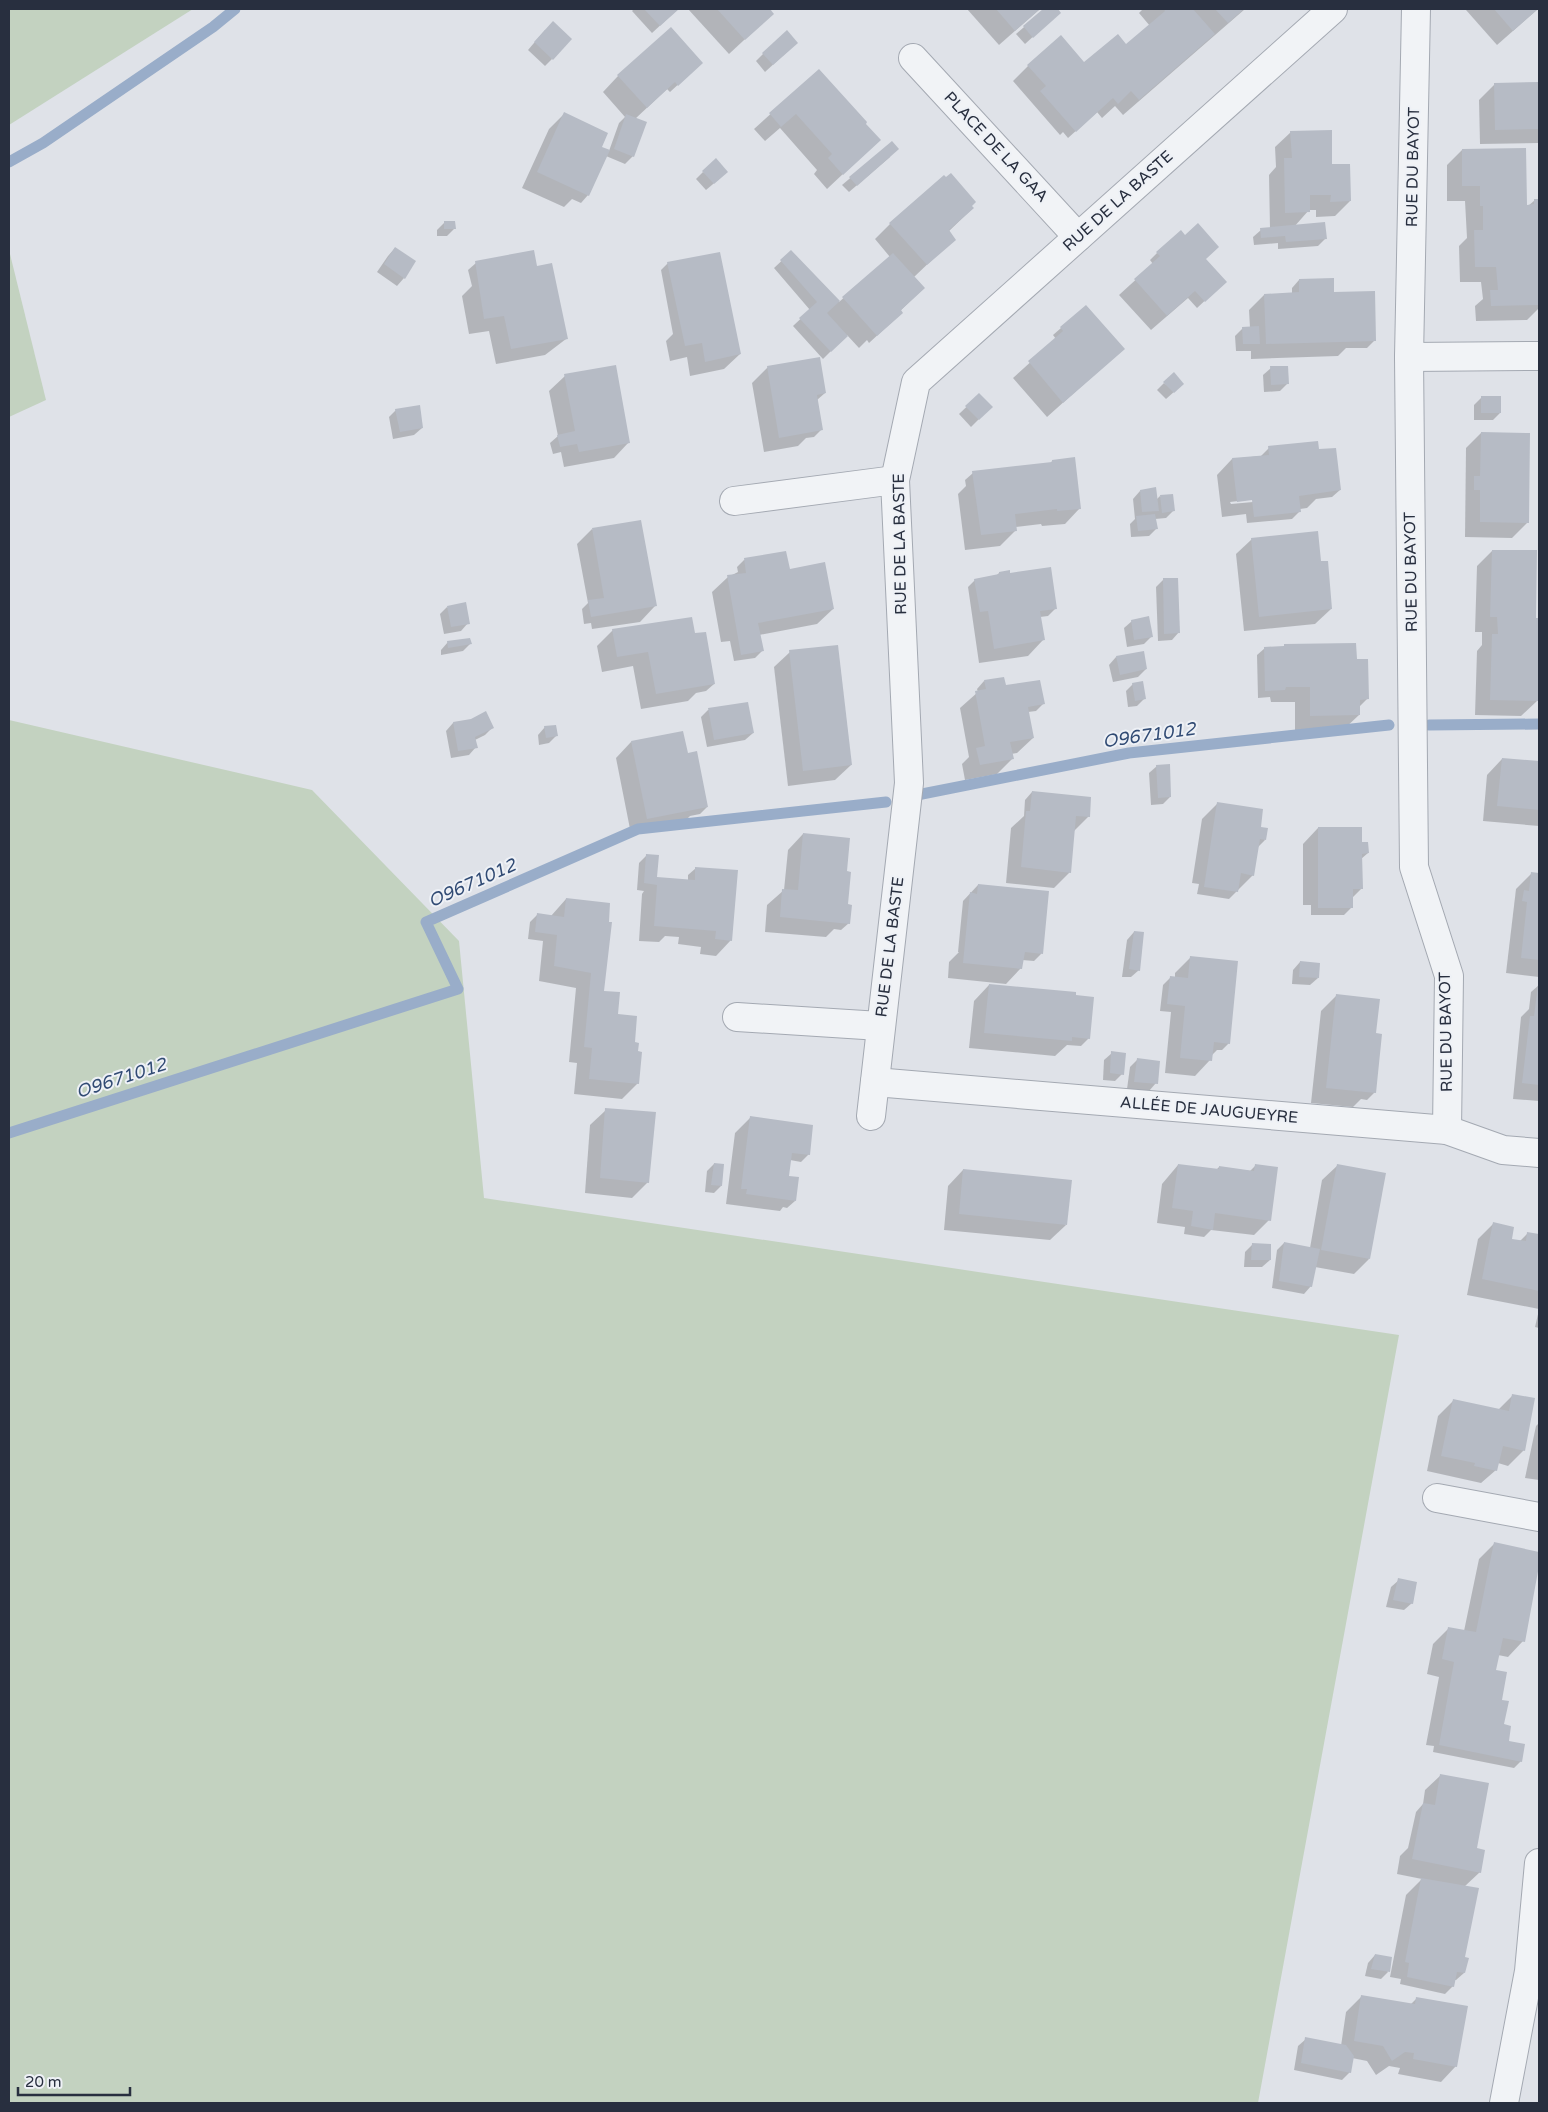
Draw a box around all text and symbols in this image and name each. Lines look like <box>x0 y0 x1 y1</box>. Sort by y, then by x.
street label: PLACE DE LA GAA <box>940 88 1052 206</box>
street label: RUE DU BAYOT <box>1402 106 1424 227</box>
street label: RUE DE LA BASTE <box>1059 146 1177 256</box>
street label: RUE DE LA BASTE <box>889 473 911 615</box>
street label: RUE DU BAYOT <box>1400 511 1422 632</box>
water label: O9671012 <box>1101 717 1199 752</box>
water label: O9671012 <box>425 853 521 912</box>
street label: RUE DE LA BASTE <box>871 876 909 1018</box>
street label: RUE DU BAYOT <box>1435 971 1457 1092</box>
water label: O9671012 <box>73 1053 171 1103</box>
street label: ALLÉE DE JAUGUEYRE <box>1119 1092 1299 1128</box>
scale bar <box>18 2064 130 2096</box>
text: 20 m <box>25 2073 62 2091</box>

